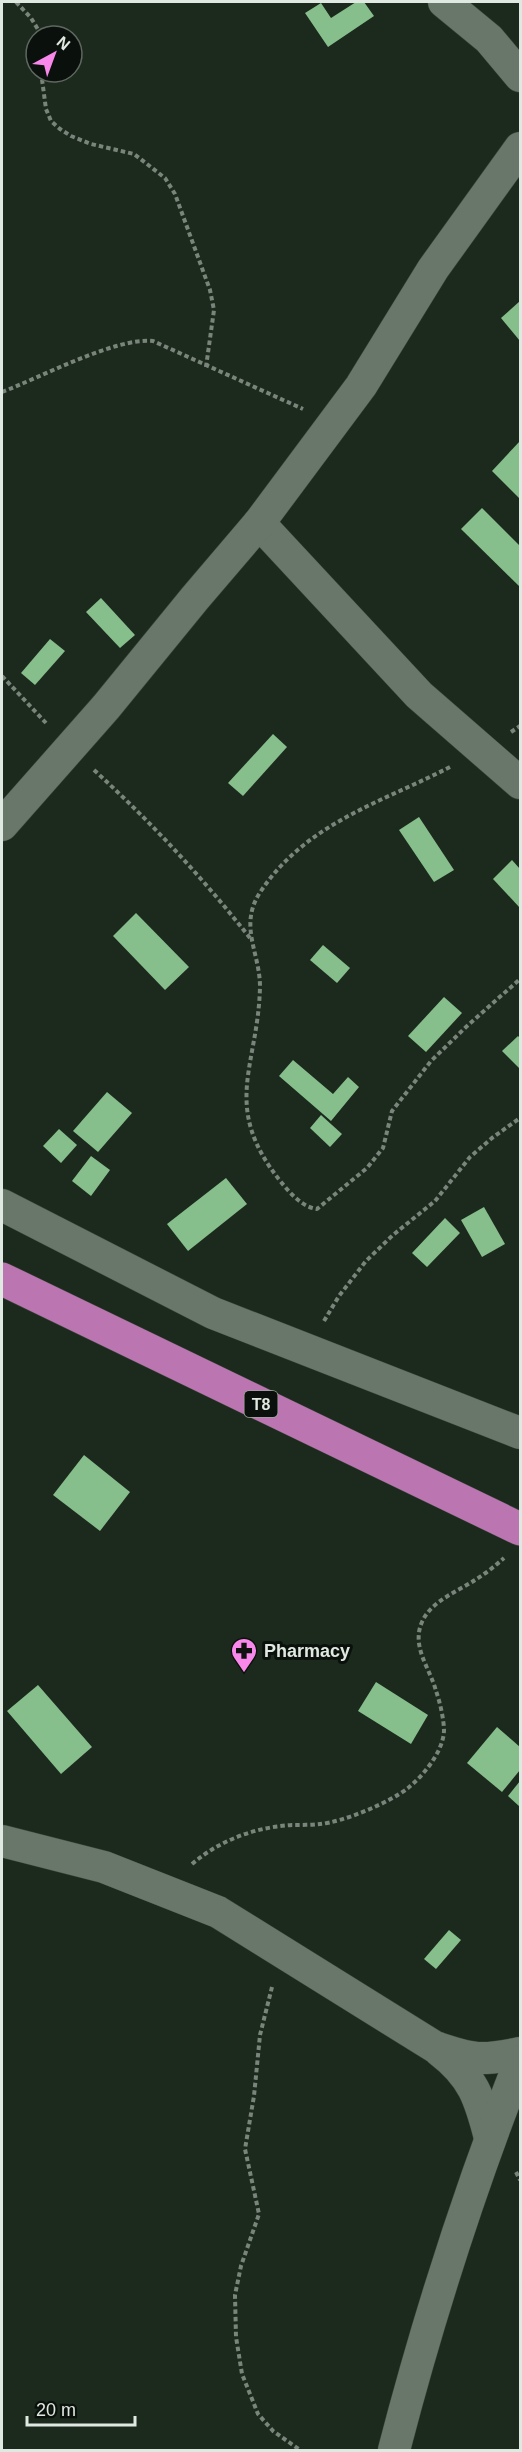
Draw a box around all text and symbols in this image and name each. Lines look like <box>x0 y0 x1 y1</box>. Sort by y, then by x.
north arrow <box>24 24 84 84</box>
text: N <box>54 33 73 53</box>
road number: T8 <box>244 1391 278 1417</box>
pharmacy icon: Pharmacy <box>229 1636 259 1674</box>
place label: Pharmacy <box>264 1641 350 1661</box>
scale bar <box>27 2389 135 2427</box>
text: 20 m <box>36 2400 76 2420</box>

